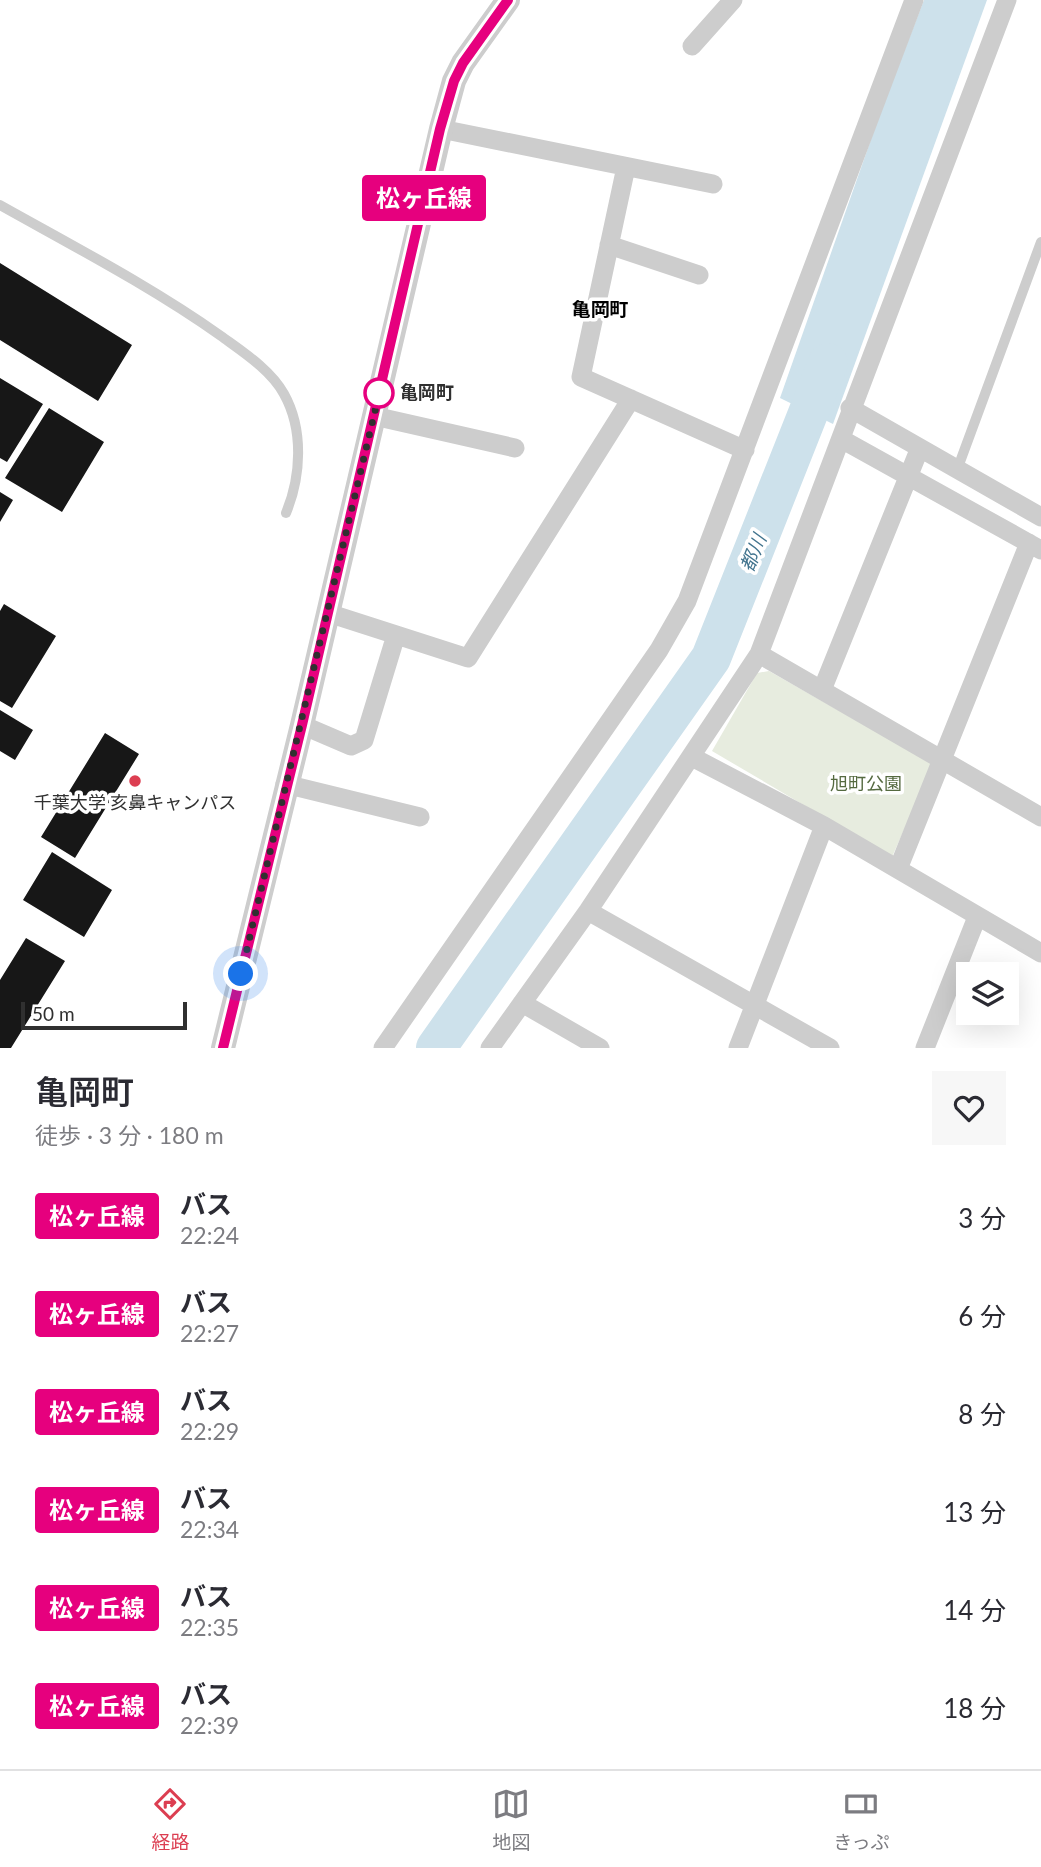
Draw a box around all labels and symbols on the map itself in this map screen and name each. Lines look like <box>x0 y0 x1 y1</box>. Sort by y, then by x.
line badge: 松ヶ丘線 <box>375 175 473 221</box>
district label: 亀岡町 <box>571 297 629 320</box>
marker: 亀岡町 <box>364 378 394 408</box>
place label: 亀岡町 <box>400 381 454 403</box>
water label: 都川 <box>735 529 771 575</box>
park label: 旭町公園 <box>830 772 902 794</box>
marker: 千葉大学 亥鼻キャンパス <box>127 773 143 789</box>
place label: 千葉大学 亥鼻キャンパス <box>34 791 236 813</box>
your location <box>223 956 258 991</box>
scale bar <box>21 999 187 1031</box>

